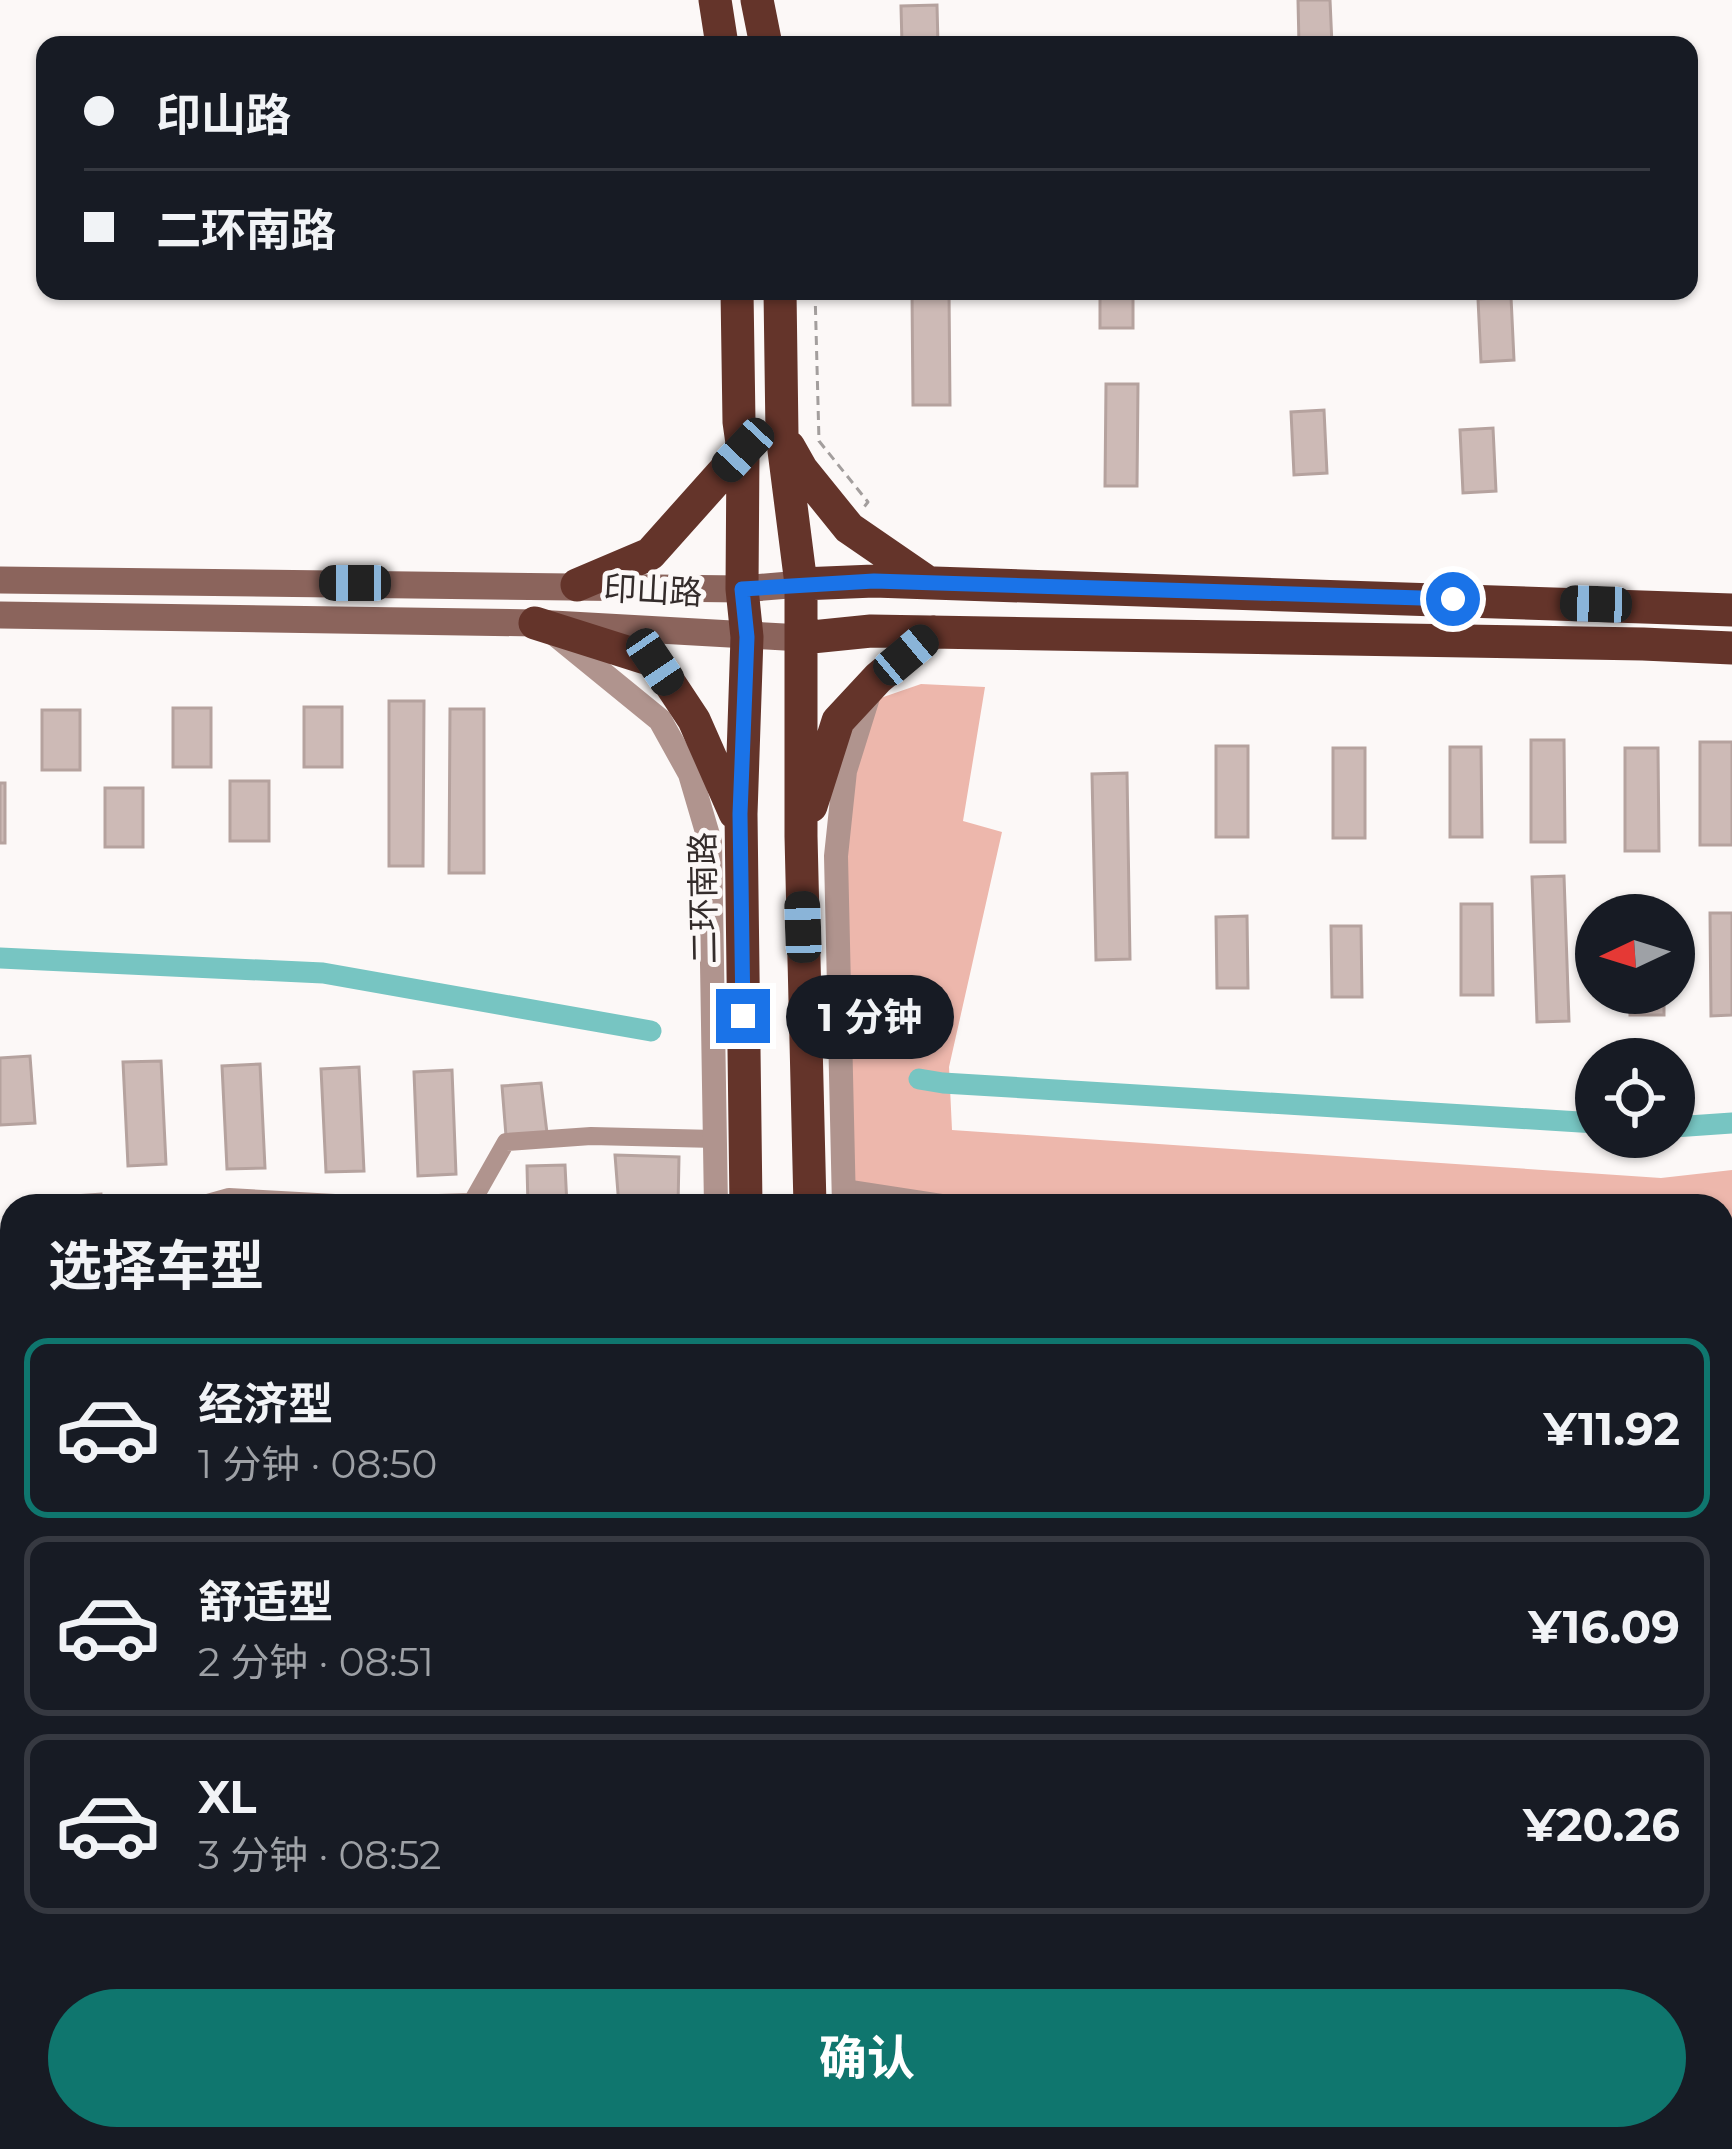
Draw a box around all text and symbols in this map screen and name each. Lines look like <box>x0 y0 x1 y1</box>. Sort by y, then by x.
text: 印山路 <box>156 87 291 142</box>
text: 二环南路 <box>156 202 336 257</box>
car <box>705 411 781 489</box>
car <box>319 565 391 601</box>
street label: 印山路 <box>603 567 703 613</box>
route start <box>1426 572 1480 626</box>
car <box>1559 585 1633 623</box>
car <box>867 618 945 692</box>
car <box>620 622 690 702</box>
street label: 二环南路 <box>682 832 724 964</box>
car <box>784 890 822 964</box>
north arrow <box>1575 894 1695 1014</box>
map controls <box>1575 894 1695 1158</box>
callout: 1 分钟 <box>785 974 953 1058</box>
route end <box>716 989 770 1043</box>
text: 1 分钟 <box>818 993 922 1041</box>
button: locate <box>1575 1038 1695 1158</box>
text: 选择车型 <box>48 1233 264 1299</box>
icon: car <box>54 1374 162 1482</box>
text: 经济型 <box>198 1376 333 1431</box>
text: ¥11.92 <box>1543 1401 1680 1456</box>
text: 1 分钟 · 08:50 <box>198 1440 437 1488</box>
icon: car <box>54 1572 162 1680</box>
text: 舒适型 <box>198 1574 333 1629</box>
text: ¥16.09 <box>1528 1599 1680 1654</box>
text: 2 分钟 · 08:51 <box>198 1638 434 1686</box>
text: XL <box>198 1769 256 1824</box>
icon: car <box>54 1770 162 1878</box>
text: ¥20.26 <box>1523 1797 1680 1852</box>
text: 3 分钟 · 08:52 <box>198 1831 441 1879</box>
button: 确认 <box>48 1989 1686 2127</box>

